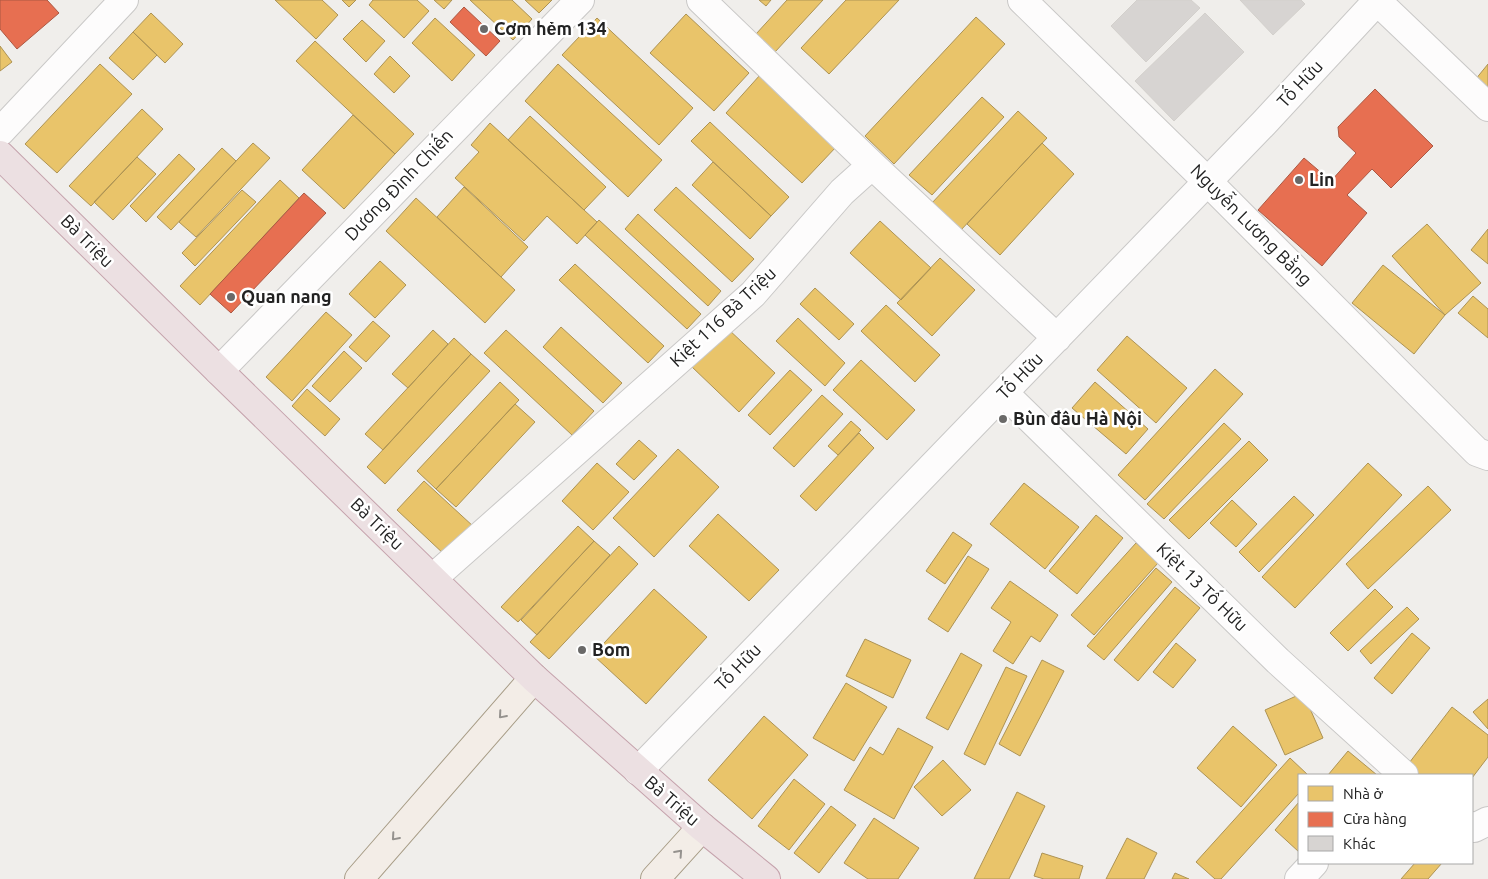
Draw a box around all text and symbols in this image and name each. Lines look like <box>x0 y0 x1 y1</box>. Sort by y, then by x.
place label: Cơm hẻm 134 <box>494 18 607 38</box>
marker: Cơm hẻm 134 <box>478 23 490 35</box>
street label: Tố Hữu <box>1271 54 1326 111</box>
street label: Dương Đình Chiến <box>338 123 456 244</box>
street label: Nguyễn Lương Bằng <box>1187 158 1318 289</box>
place label: Lin <box>1309 169 1334 189</box>
marker: Lin <box>1293 174 1305 186</box>
street label: Bà Triệu <box>57 210 118 271</box>
street label: Kiệt 116 Bà Triệu <box>665 262 779 370</box>
place label: Quan nang <box>241 286 332 306</box>
marker: Quan nang <box>225 291 237 303</box>
street label: Tố Hữu <box>990 346 1046 403</box>
place label: Bùn đâu Hà Nội <box>1013 408 1142 428</box>
marker: Bùn đâu Hà Nội <box>997 413 1009 425</box>
street label: Bà Triệu <box>347 493 408 553</box>
street label: Kiệt 13 Tố Hữu <box>1153 536 1254 635</box>
street label: Tố Hữu <box>708 637 764 694</box>
place label: Bom <box>592 639 630 659</box>
marker: Bom <box>576 644 588 656</box>
one-way arrow <box>499 709 508 718</box>
street label: Bà Triệu <box>641 771 704 829</box>
legend <box>1298 774 1473 864</box>
text: Nhà ở <box>1343 785 1383 802</box>
text: Cửa hàng <box>1343 810 1407 827</box>
one-way arrow <box>392 832 401 841</box>
text: Khác <box>1343 835 1375 852</box>
one-way arrow <box>673 850 682 859</box>

